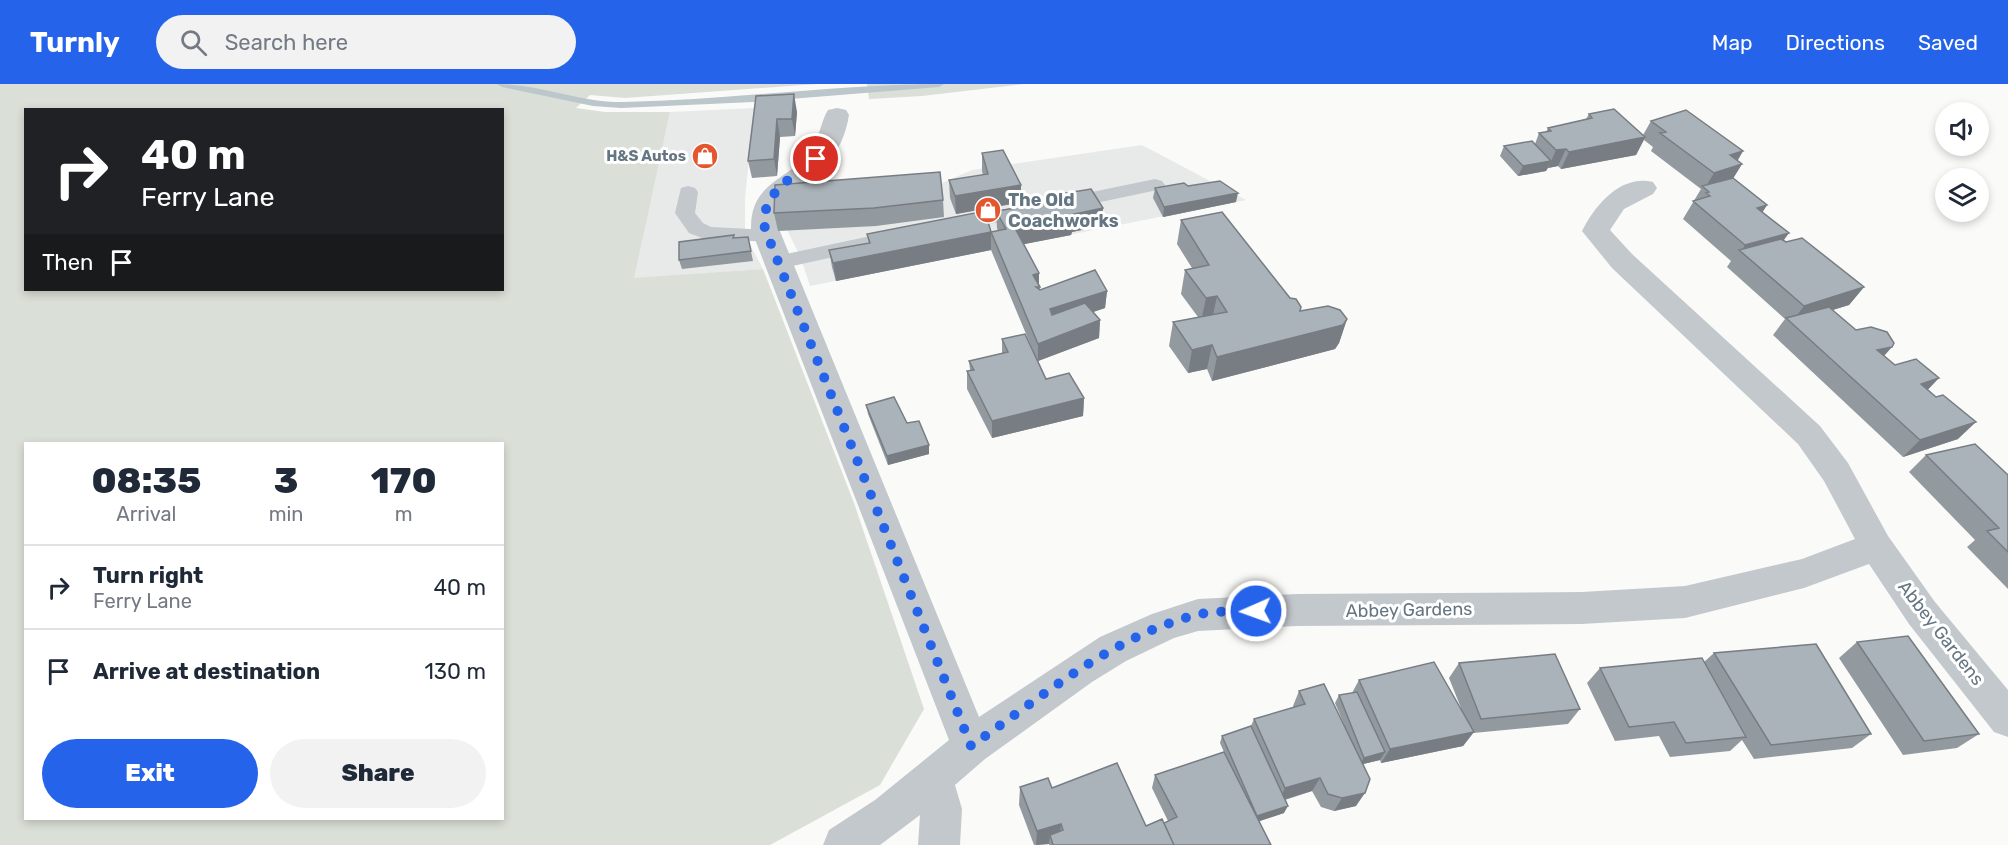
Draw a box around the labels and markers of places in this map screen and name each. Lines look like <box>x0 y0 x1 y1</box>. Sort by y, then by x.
pin <box>790 133 841 184</box>
shop icon: H&S Autos <box>690 141 720 171</box>
place label: H&S Autos <box>606 147 686 165</box>
place label: The Old Coachworks <box>1008 189 1119 232</box>
shop icon: The Old Coachworks <box>973 195 1003 225</box>

